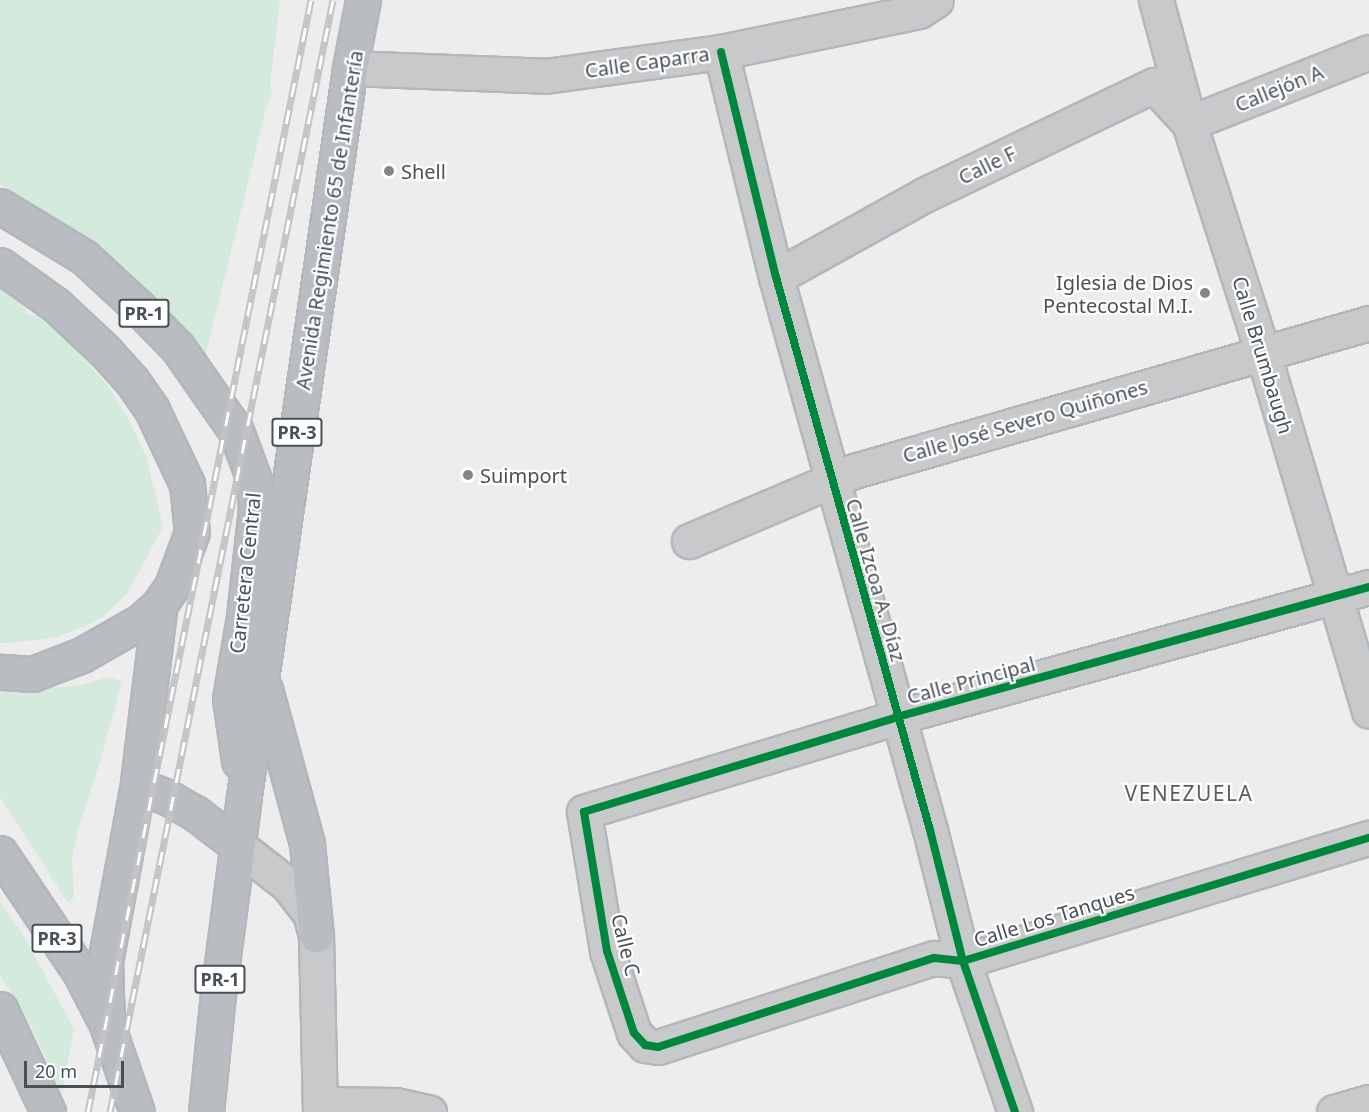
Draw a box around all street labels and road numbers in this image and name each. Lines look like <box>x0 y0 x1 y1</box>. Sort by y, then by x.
street label: Calle Caparra <box>583 41 711 83</box>
street label: Avenida Regimiento 65 de Infantería <box>290 49 368 391</box>
street label: Callejón A <box>1231 59 1327 117</box>
street label: Calle F <box>954 141 1020 189</box>
street label: Calle Brumbaugh <box>1228 273 1298 437</box>
road number: PR-1 <box>117 298 171 328</box>
street label: Calle José Severo Quiñones <box>900 375 1150 467</box>
road number: PR-3 <box>270 417 324 447</box>
street label: Carretera Central <box>225 491 265 655</box>
street label: Calle Izcoa A. Díaz <box>841 496 911 664</box>
street label: Calle Principal <box>904 651 1038 709</box>
street label: Calle Los Tanques <box>971 880 1137 952</box>
street label: Calle C <box>607 911 645 979</box>
road number: PR-3 <box>30 923 84 953</box>
road number: PR-1 <box>193 964 247 994</box>

